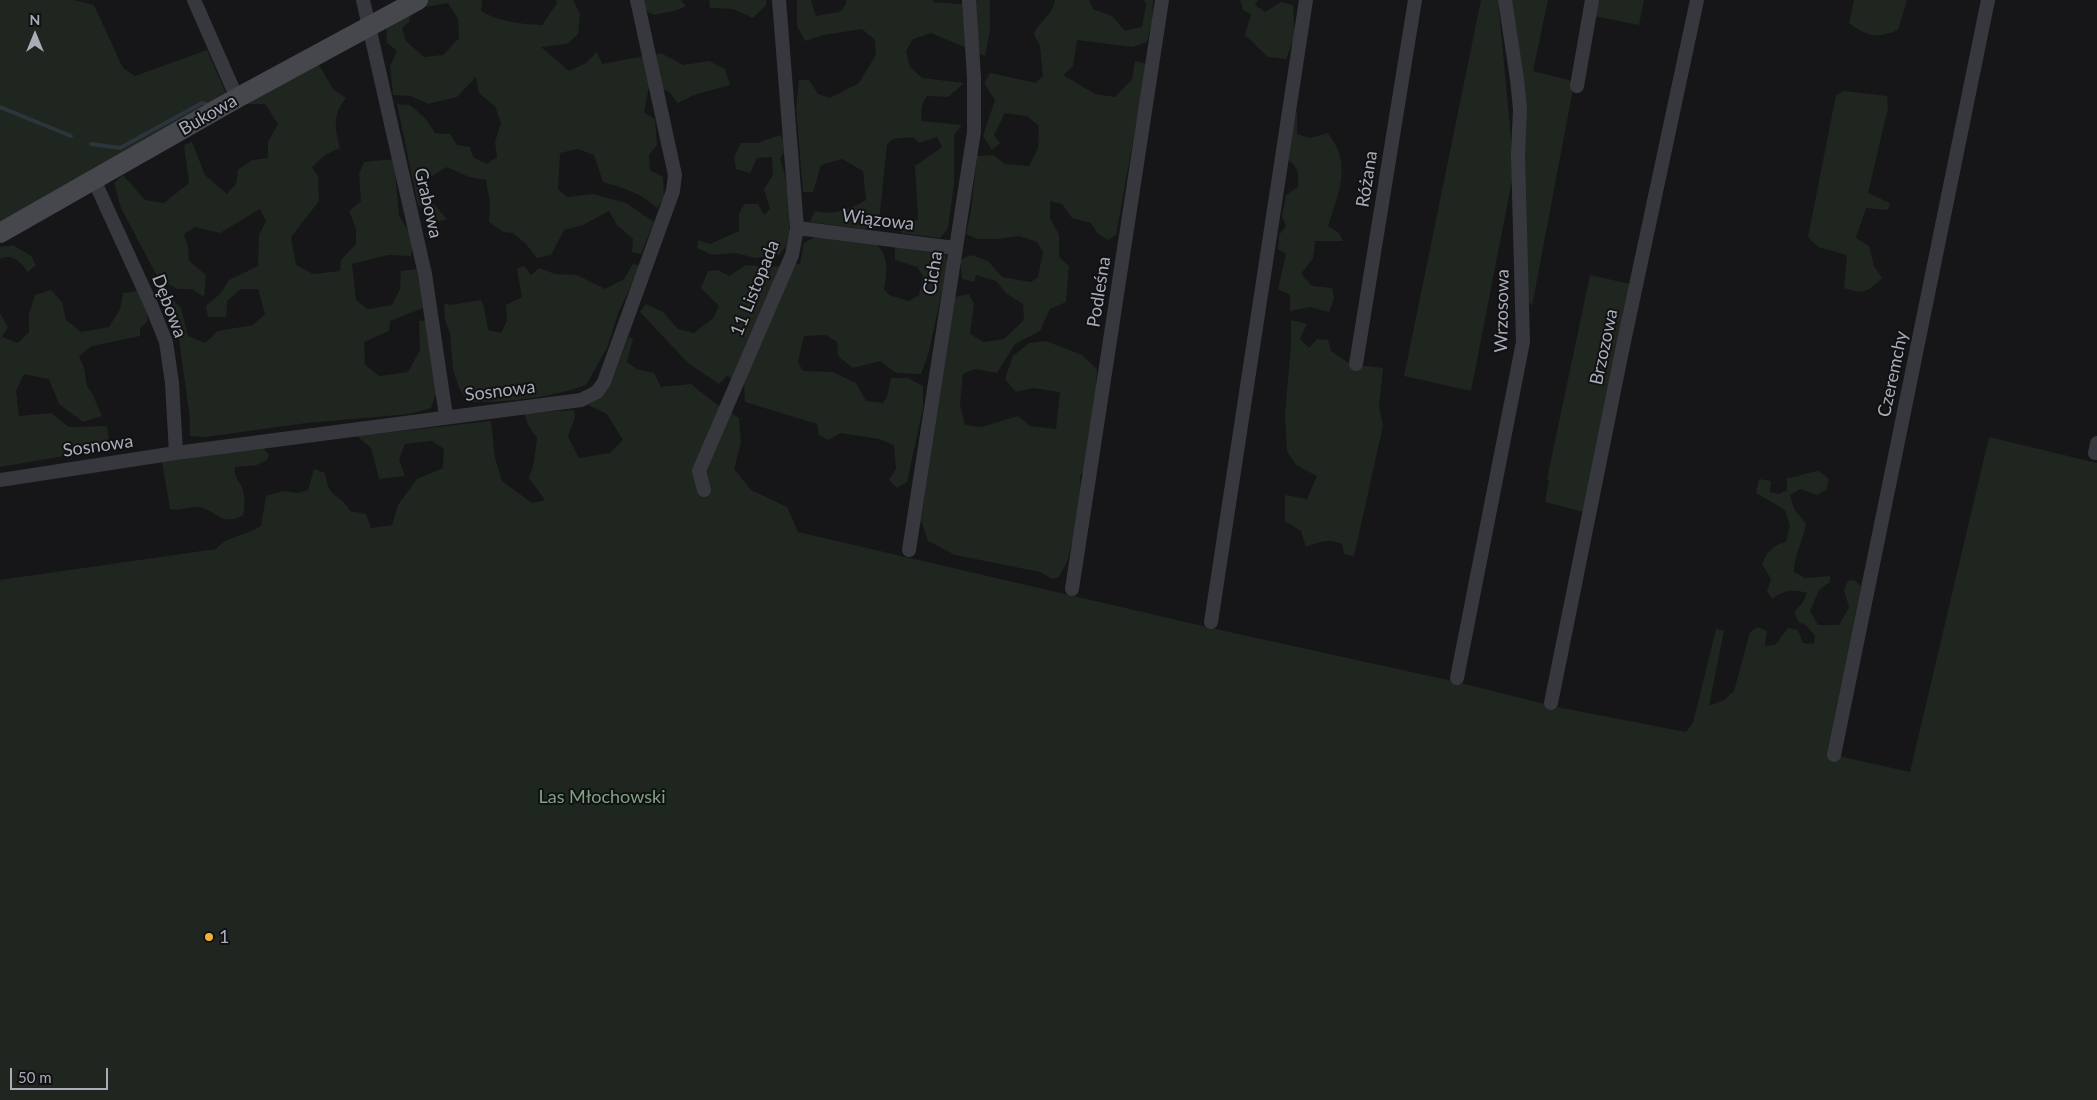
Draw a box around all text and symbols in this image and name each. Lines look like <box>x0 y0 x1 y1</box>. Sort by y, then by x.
north arrow <box>10 10 60 60</box>
text: N <box>30 11 40 28</box>
street label: Bukowa <box>175 90 241 140</box>
street label: Różana <box>1352 149 1382 209</box>
street label: Grabowa <box>409 166 447 240</box>
street label: Wiązowa <box>841 205 915 235</box>
street label: 11 Listopada <box>726 237 784 339</box>
street label: Cicha <box>919 250 947 296</box>
street label: Podleśna <box>1083 255 1115 329</box>
street label: Wrzosowa <box>1490 269 1514 353</box>
street label: Dębowa <box>147 271 191 341</box>
street label: Brzozowa <box>1585 307 1623 387</box>
street label: Czeremchy <box>1873 329 1913 419</box>
street label: Sosnowa <box>464 376 536 406</box>
street label: Sosnowa <box>61 430 135 462</box>
park label: Las Młochowski <box>539 786 665 808</box>
place label: 1 <box>219 926 229 948</box>
marker: 1 <box>203 931 215 943</box>
scale bar <box>12 1058 110 1090</box>
text: 50 m <box>18 1068 52 1086</box>

